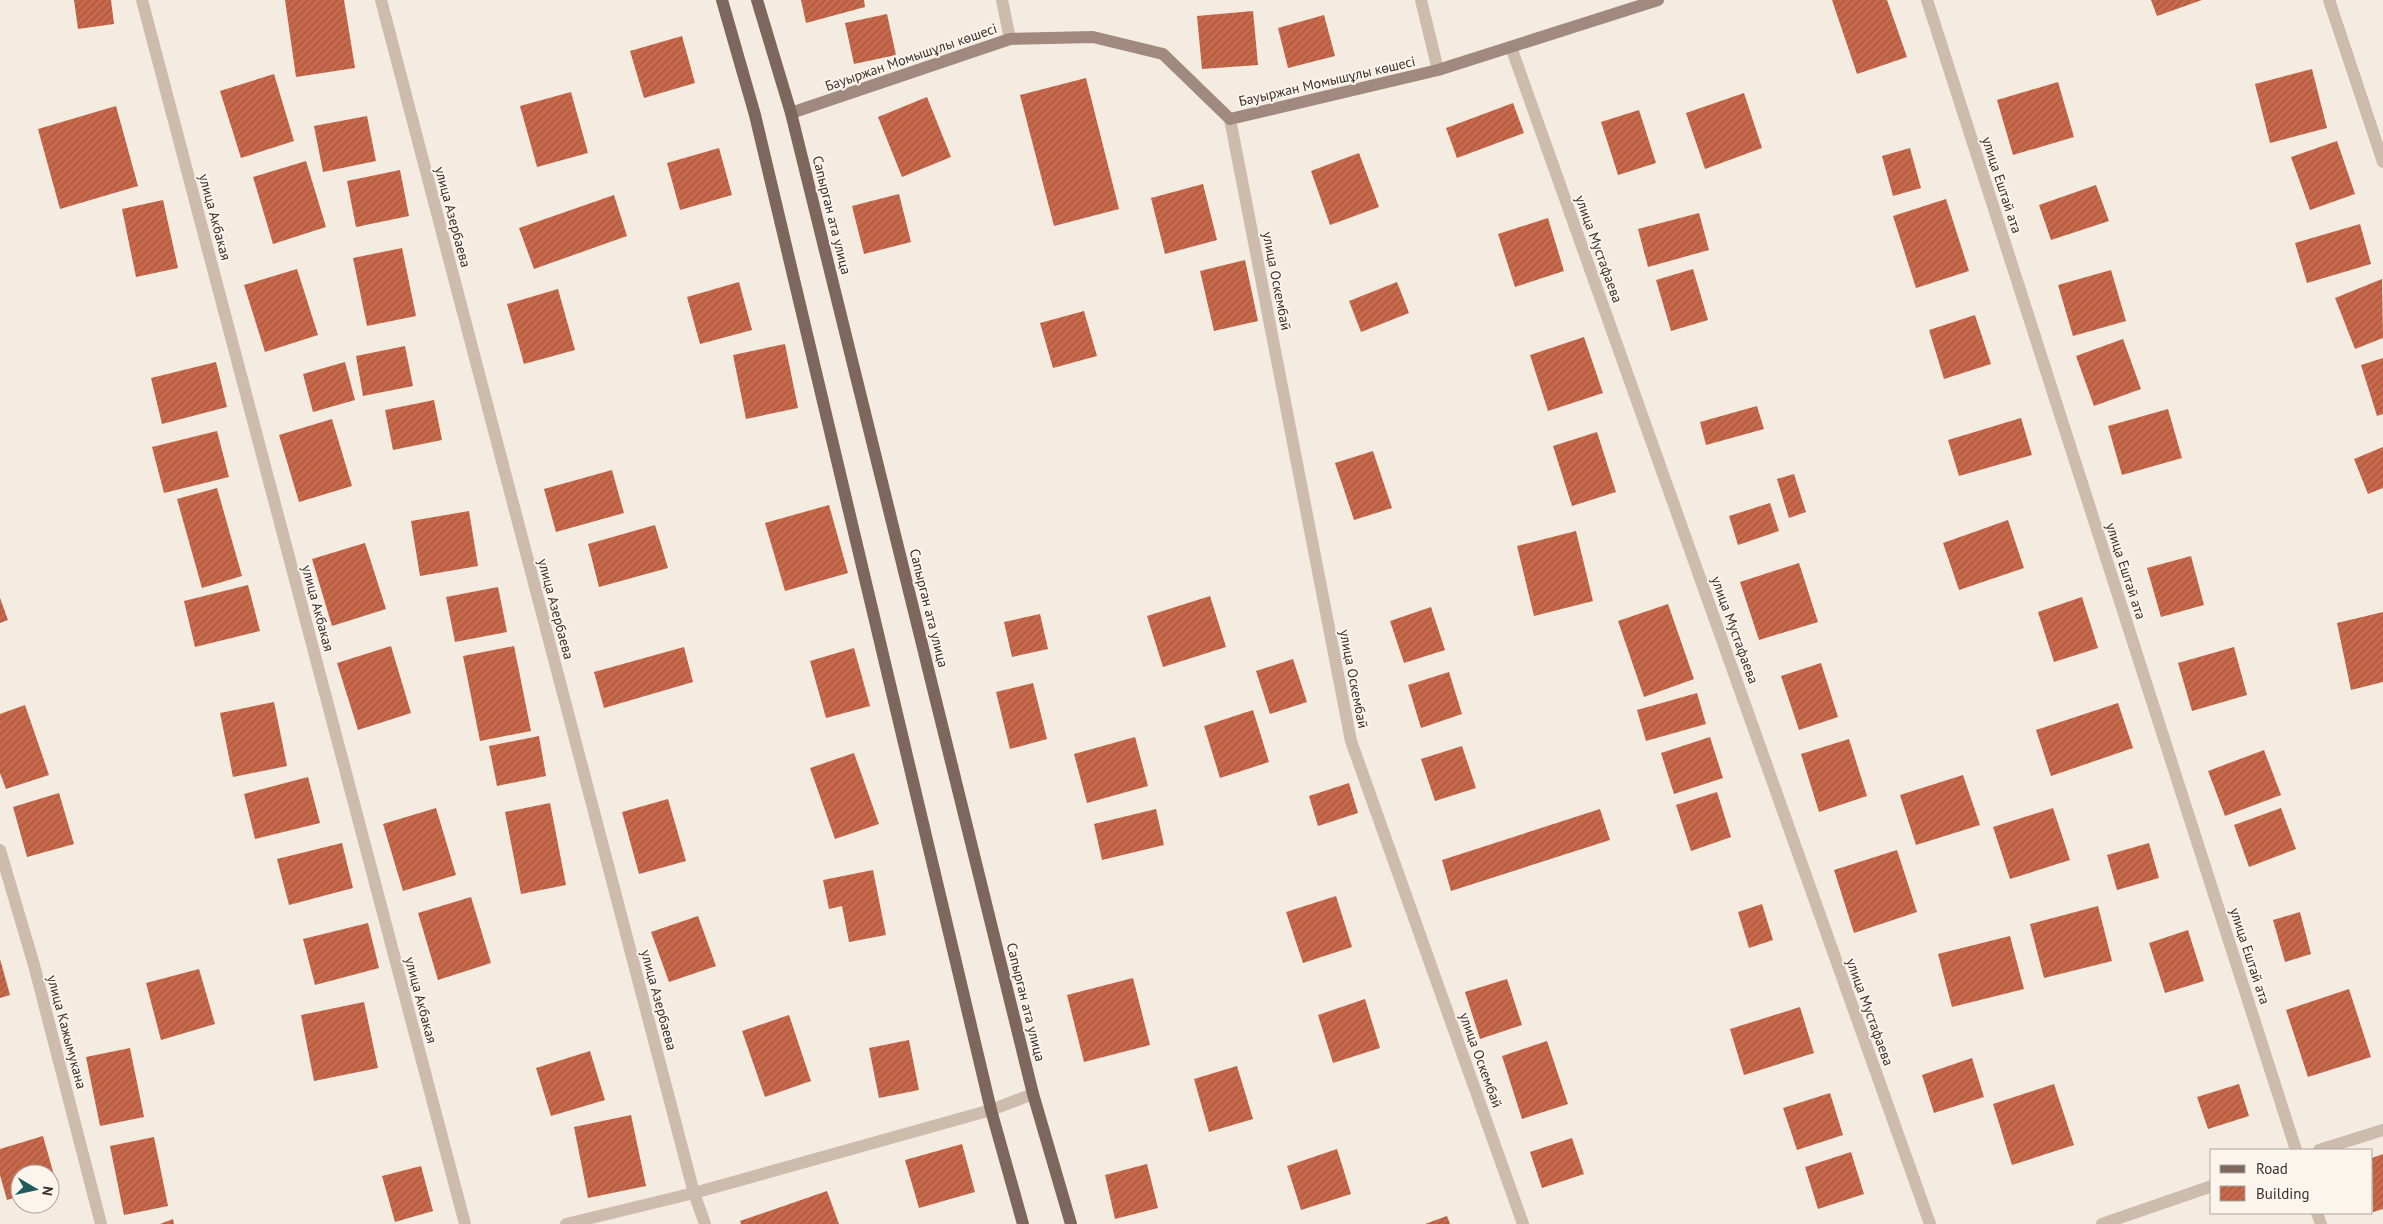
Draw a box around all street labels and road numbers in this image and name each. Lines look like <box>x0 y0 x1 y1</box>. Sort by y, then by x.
street label: Бауыржан Момышұлы көшесі <box>823 19 999 95</box>
street label: Бауыржан Момышұлы көшесі <box>1237 52 1417 110</box>
street label: улица Ештай ата <box>1978 134 2026 236</box>
street label: Сапырган ата улица <box>809 154 855 276</box>
street label: улица Азербаева <box>431 165 475 269</box>
street label: улица Акбакая <box>195 172 235 262</box>
street label: улица Мустафаева <box>1571 193 1627 305</box>
street label: улица Оскембай <box>1259 230 1295 332</box>
street label: улица Ештай ата <box>2102 520 2150 622</box>
street label: Сапырган ата улица <box>906 547 952 669</box>
street label: улица Азербаева <box>534 557 578 661</box>
street label: улица Акбакая <box>298 563 338 653</box>
street label: улица Мустафаева <box>1707 574 1763 686</box>
street label: улица Оскембай <box>1336 628 1372 730</box>
street label: улица Ештай ата <box>2226 905 2274 1007</box>
street label: Сапырган ата улица <box>1003 941 1049 1063</box>
street label: улица Азербаева <box>637 948 681 1052</box>
street label: улица Акбакая <box>401 955 441 1045</box>
street label: улица Мустафаева <box>1842 956 1898 1068</box>
street label: улица Кажымукана <box>43 973 91 1091</box>
street label: улица Оскембай <box>1455 1010 1507 1110</box>

